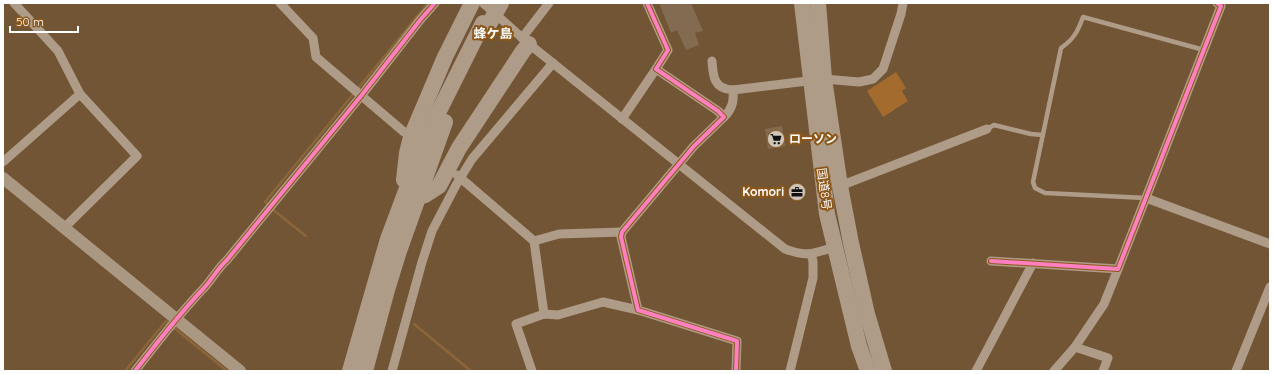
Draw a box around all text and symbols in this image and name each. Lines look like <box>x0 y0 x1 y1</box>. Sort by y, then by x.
scale bar <box>10 8 78 34</box>
text: 50 m <box>16 14 44 29</box>
district label: 蜂ケ島 <box>473 25 513 41</box>
supermarket icon: ローソン <box>766 129 786 149</box>
place label: ローソン <box>789 131 837 146</box>
street label: 国道8号 <box>814 167 835 211</box>
office icon: Komori <box>787 182 807 202</box>
place label: Komori <box>742 184 784 199</box>

